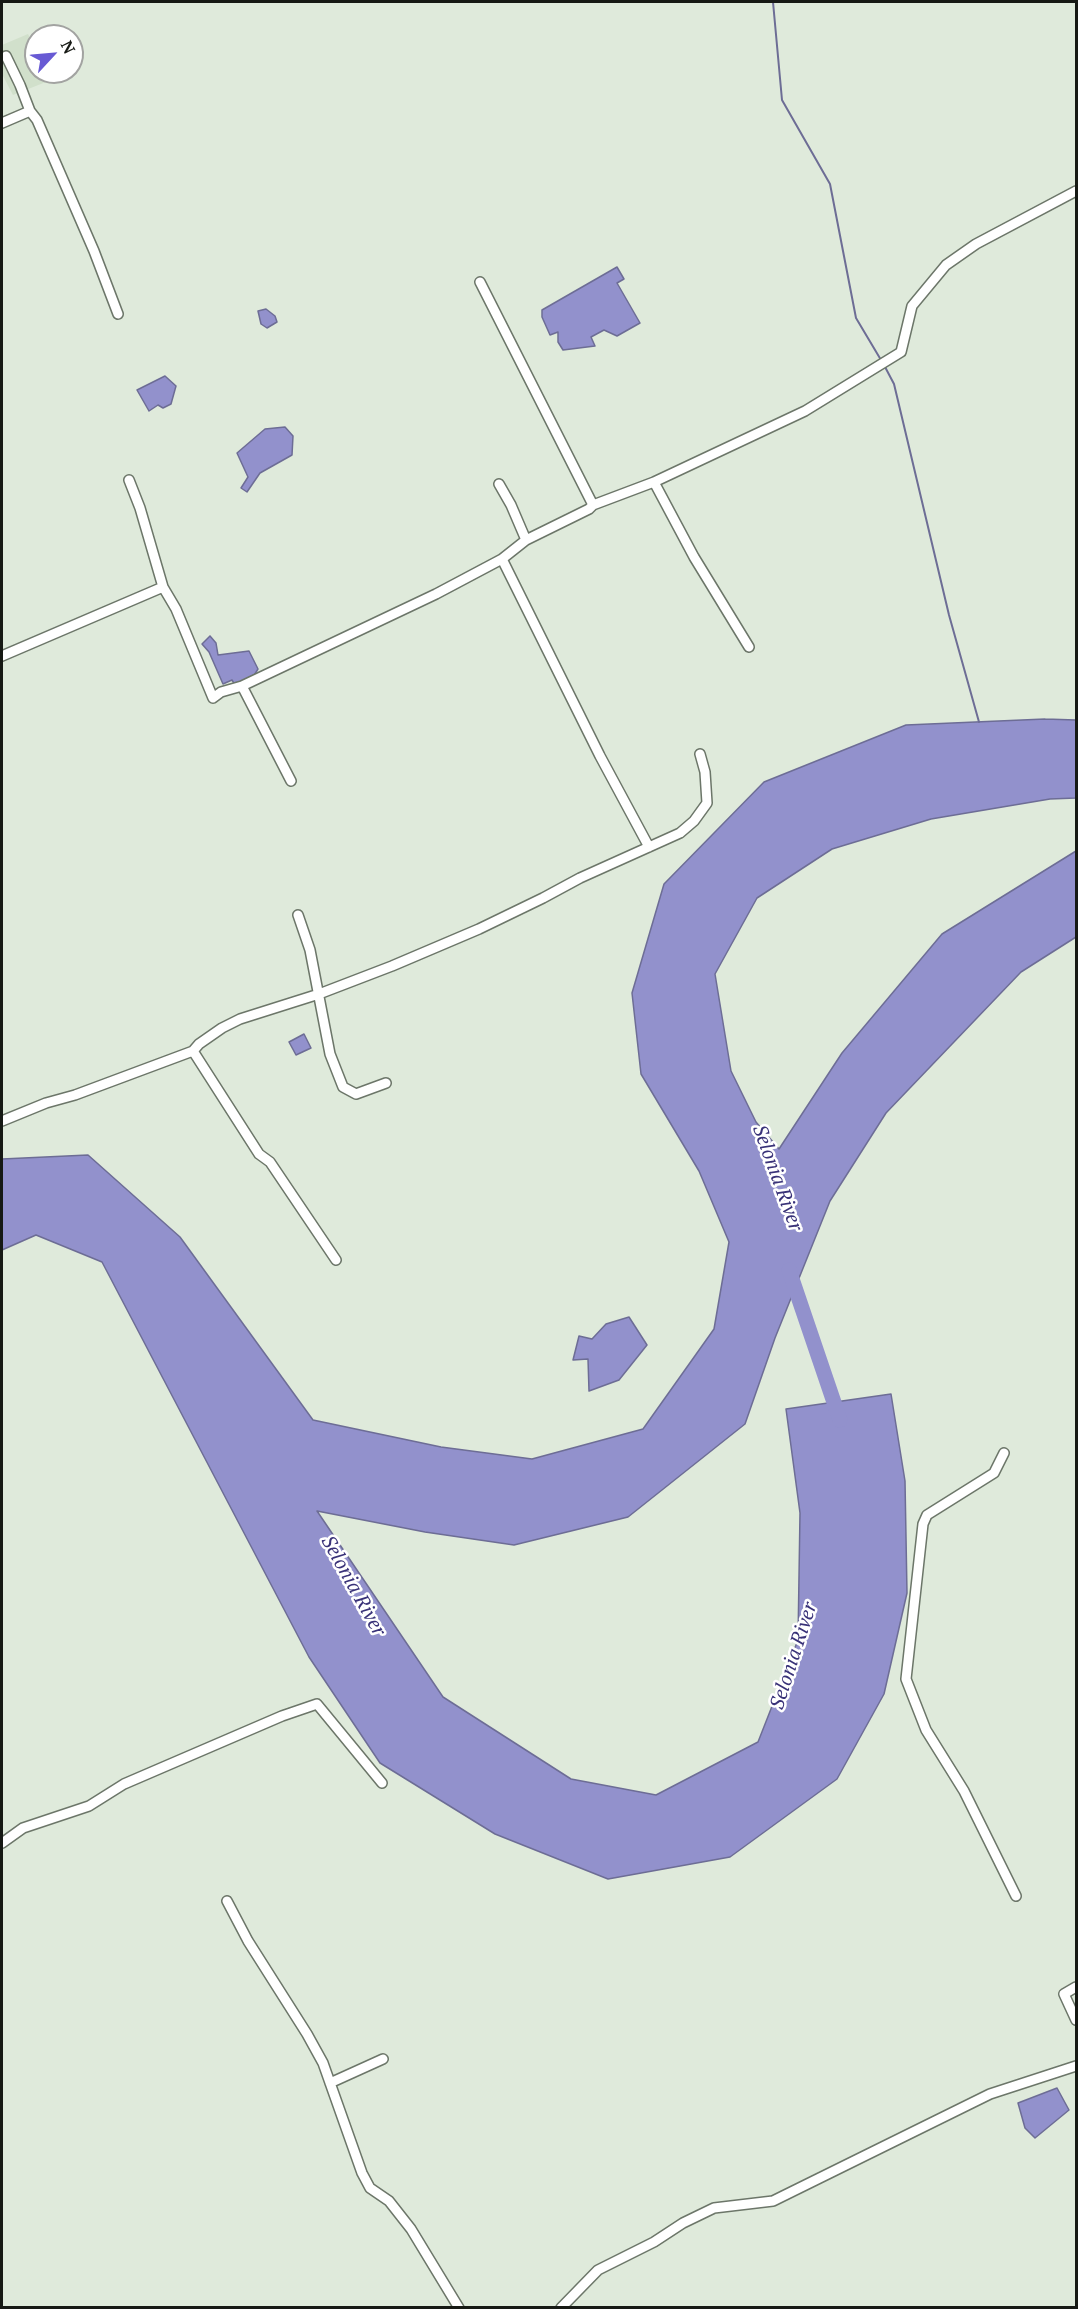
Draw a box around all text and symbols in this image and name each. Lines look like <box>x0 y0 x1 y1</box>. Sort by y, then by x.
north arrow <box>24 24 84 84</box>
text: N <box>56 37 81 57</box>
water label: Selonia River <box>747 1122 807 1234</box>
water label: Selonia River <box>316 1532 390 1640</box>
water label: Selonia River <box>765 1599 823 1713</box>

